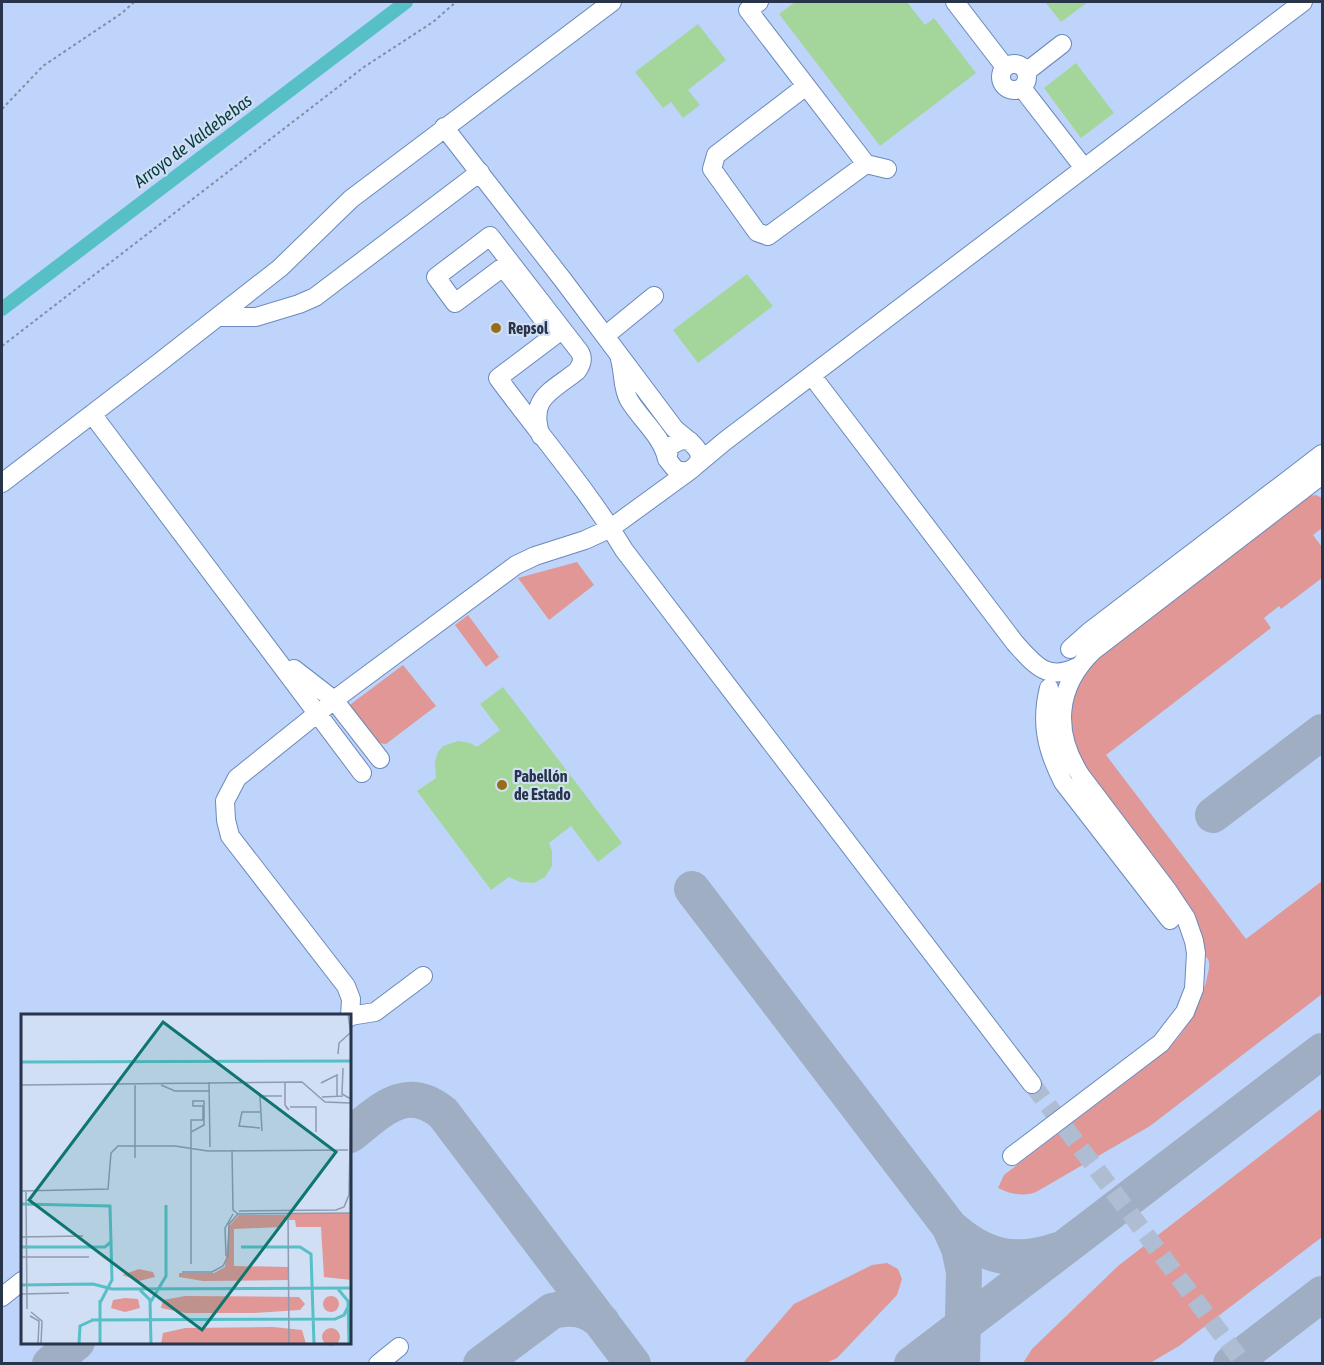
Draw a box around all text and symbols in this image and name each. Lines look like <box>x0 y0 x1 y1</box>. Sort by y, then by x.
water label: Arroyo de Valdebebas <box>129 89 256 192</box>
place label: Repsol <box>508 319 549 337</box>
marker: Repsol <box>489 321 503 335</box>
place label: Pabellón de Estado <box>514 767 571 803</box>
marker: Pabellón de Estado <box>495 778 509 792</box>
inset map <box>21 1014 351 1344</box>

